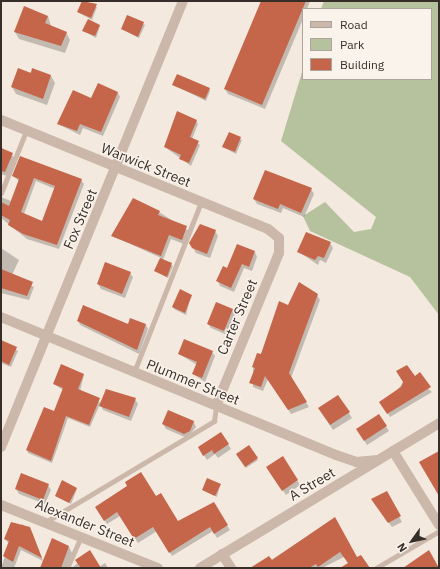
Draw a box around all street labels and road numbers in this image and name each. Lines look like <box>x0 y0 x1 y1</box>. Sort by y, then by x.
street label: Warwick Street <box>99 139 193 191</box>
street label: Fox Street <box>60 186 100 252</box>
street label: Carter Street <box>213 277 261 357</box>
street label: Plummer Street <box>144 356 242 408</box>
street label: A Street <box>286 464 338 504</box>
street label: Alexander Street <box>33 495 137 551</box>

